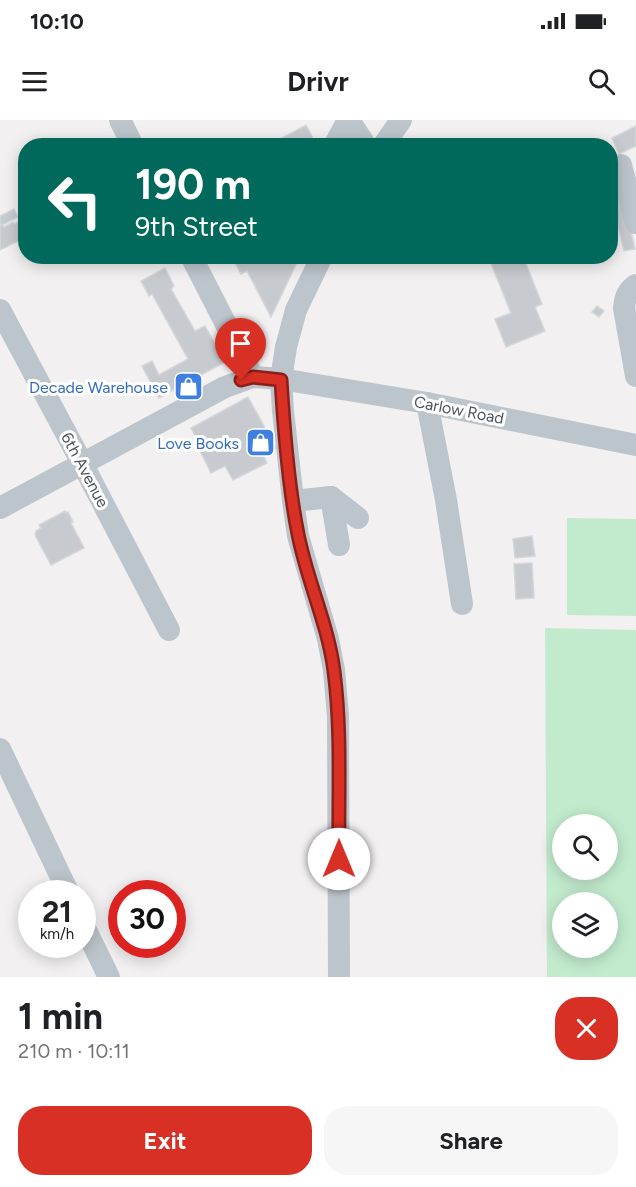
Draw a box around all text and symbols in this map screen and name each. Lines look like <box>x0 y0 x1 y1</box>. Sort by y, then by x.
text: 10:10 <box>30 8 84 35</box>
icon: menu <box>18 65 51 98</box>
text: Drivr <box>287 65 349 98</box>
icon: search <box>585 65 618 98</box>
text: 190 m <box>135 159 251 210</box>
icon: left <box>36 162 114 240</box>
text: 9th Street <box>135 210 258 243</box>
pin <box>215 318 266 380</box>
icon: arrive <box>224 327 257 360</box>
shop icon: Decade Warehouse <box>173 371 205 403</box>
place label: Decade Warehouse <box>29 378 168 397</box>
street label: Carlow Road <box>413 392 505 428</box>
shop icon: Love Books <box>244 427 276 459</box>
street label: 6th Avenue <box>57 429 113 511</box>
place label: Love Books <box>157 434 239 453</box>
map controls <box>552 814 618 958</box>
button: search <box>552 814 618 880</box>
position arrow <box>307 827 371 891</box>
speed limit sign: 30 <box>108 880 186 958</box>
button: layers <box>552 892 618 958</box>
text: 21 <box>42 893 72 930</box>
text: km/h <box>40 925 74 943</box>
text: 1 min <box>18 995 103 1038</box>
button: close <box>555 997 618 1060</box>
text: 210 m · 10:11 <box>18 1039 130 1063</box>
button: Exit <box>18 1106 312 1175</box>
button: Share <box>324 1106 618 1175</box>

